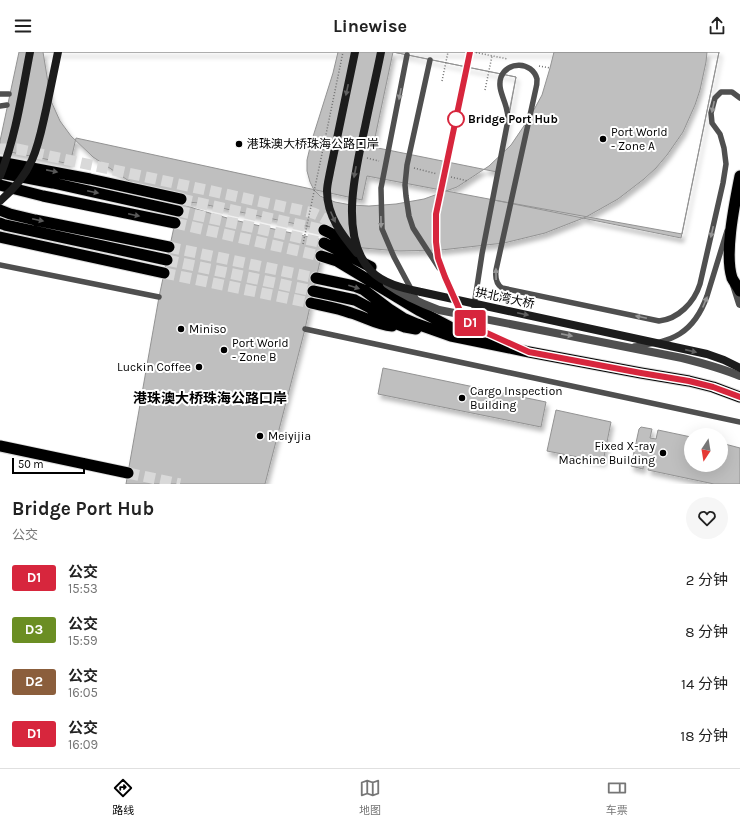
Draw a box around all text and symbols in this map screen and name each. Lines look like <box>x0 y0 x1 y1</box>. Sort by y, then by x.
icon: menu <box>12 15 34 37</box>
text: Linewise <box>333 15 407 37</box>
icon: share <box>706 15 728 37</box>
one-way arrow <box>344 84 350 96</box>
one-way arrow <box>396 87 402 100</box>
one-way arrow <box>709 101 715 113</box>
marker: Bridge Port Hub <box>447 110 465 128</box>
place label: Bridge Port Hub <box>468 112 558 126</box>
place label: Port World - Zone A <box>611 125 668 153</box>
marker: Port World - Zone A <box>598 134 608 144</box>
place label: 港珠澳大桥珠海公路口岸 <box>247 137 379 151</box>
marker: 港珠澳大桥珠海公路口岸 <box>234 139 244 149</box>
one-way arrow <box>352 166 358 178</box>
one-way arrow <box>46 169 58 175</box>
one-way arrow <box>87 190 99 196</box>
one-way arrow <box>128 212 140 218</box>
one-way arrow <box>330 212 336 223</box>
one-way arrow <box>378 216 385 228</box>
one-way arrow <box>31 218 44 224</box>
one-way arrow <box>709 226 715 238</box>
one-way arrow <box>493 267 499 280</box>
one-way arrow <box>348 284 360 290</box>
street label: 拱北湾大桥 <box>474 285 536 311</box>
one-way arrow <box>702 296 708 308</box>
line badge: D1 <box>452 310 488 336</box>
one-way arrow <box>516 312 529 318</box>
text: D1 <box>463 314 477 331</box>
one-way arrow <box>635 314 647 320</box>
place label: Miniso <box>189 322 226 336</box>
marker: Miniso <box>176 324 186 334</box>
one-way arrow <box>560 332 573 338</box>
place label: Port World - Zone B <box>232 336 289 364</box>
marker: Port World - Zone B <box>219 345 229 355</box>
one-way arrow <box>685 348 697 354</box>
place label: Luckin Coffee <box>117 360 191 374</box>
marker: Luckin Coffee <box>194 362 204 372</box>
place label: Cargo Inspection Building <box>470 384 562 412</box>
district label: 港珠澳大桥珠海公路口岸 <box>133 390 287 407</box>
marker: Cargo Inspection Building <box>457 393 467 403</box>
north arrow <box>684 428 728 472</box>
map controls <box>684 428 728 472</box>
place label: Meiyijia <box>268 429 311 443</box>
marker: Meiyijia <box>255 431 265 441</box>
place label: Fixed X-ray Machine Building <box>559 439 655 467</box>
marker: Fixed X-ray Machine Building <box>658 448 668 458</box>
scale bar <box>12 456 85 475</box>
text: 50 m <box>18 458 44 471</box>
button: heart <box>686 497 728 539</box>
text: Bridge Port Hub <box>12 498 154 520</box>
text: 公交 <box>12 527 38 542</box>
text: 公交 <box>68 563 98 581</box>
text: D1 <box>27 569 41 586</box>
text: 2 分钟 <box>686 571 728 589</box>
text: 15:53 <box>68 581 98 596</box>
text: 公交 <box>68 615 98 633</box>
text: D3 <box>25 621 43 638</box>
text: 8 分钟 <box>685 623 728 641</box>
text: 15:59 <box>68 633 98 648</box>
text: 公交 <box>68 667 98 685</box>
text: D2 <box>25 673 43 690</box>
text: 14 分钟 <box>681 675 728 693</box>
text: 16:05 <box>68 685 98 700</box>
text: 公交 <box>68 719 98 737</box>
text: D1 <box>27 725 41 742</box>
text: 18 分钟 <box>680 727 728 745</box>
text: 16:09 <box>68 737 98 752</box>
tab: 路线 <box>112 777 134 817</box>
tab: 地图 <box>359 777 381 817</box>
tab: 车票 <box>606 777 628 817</box>

